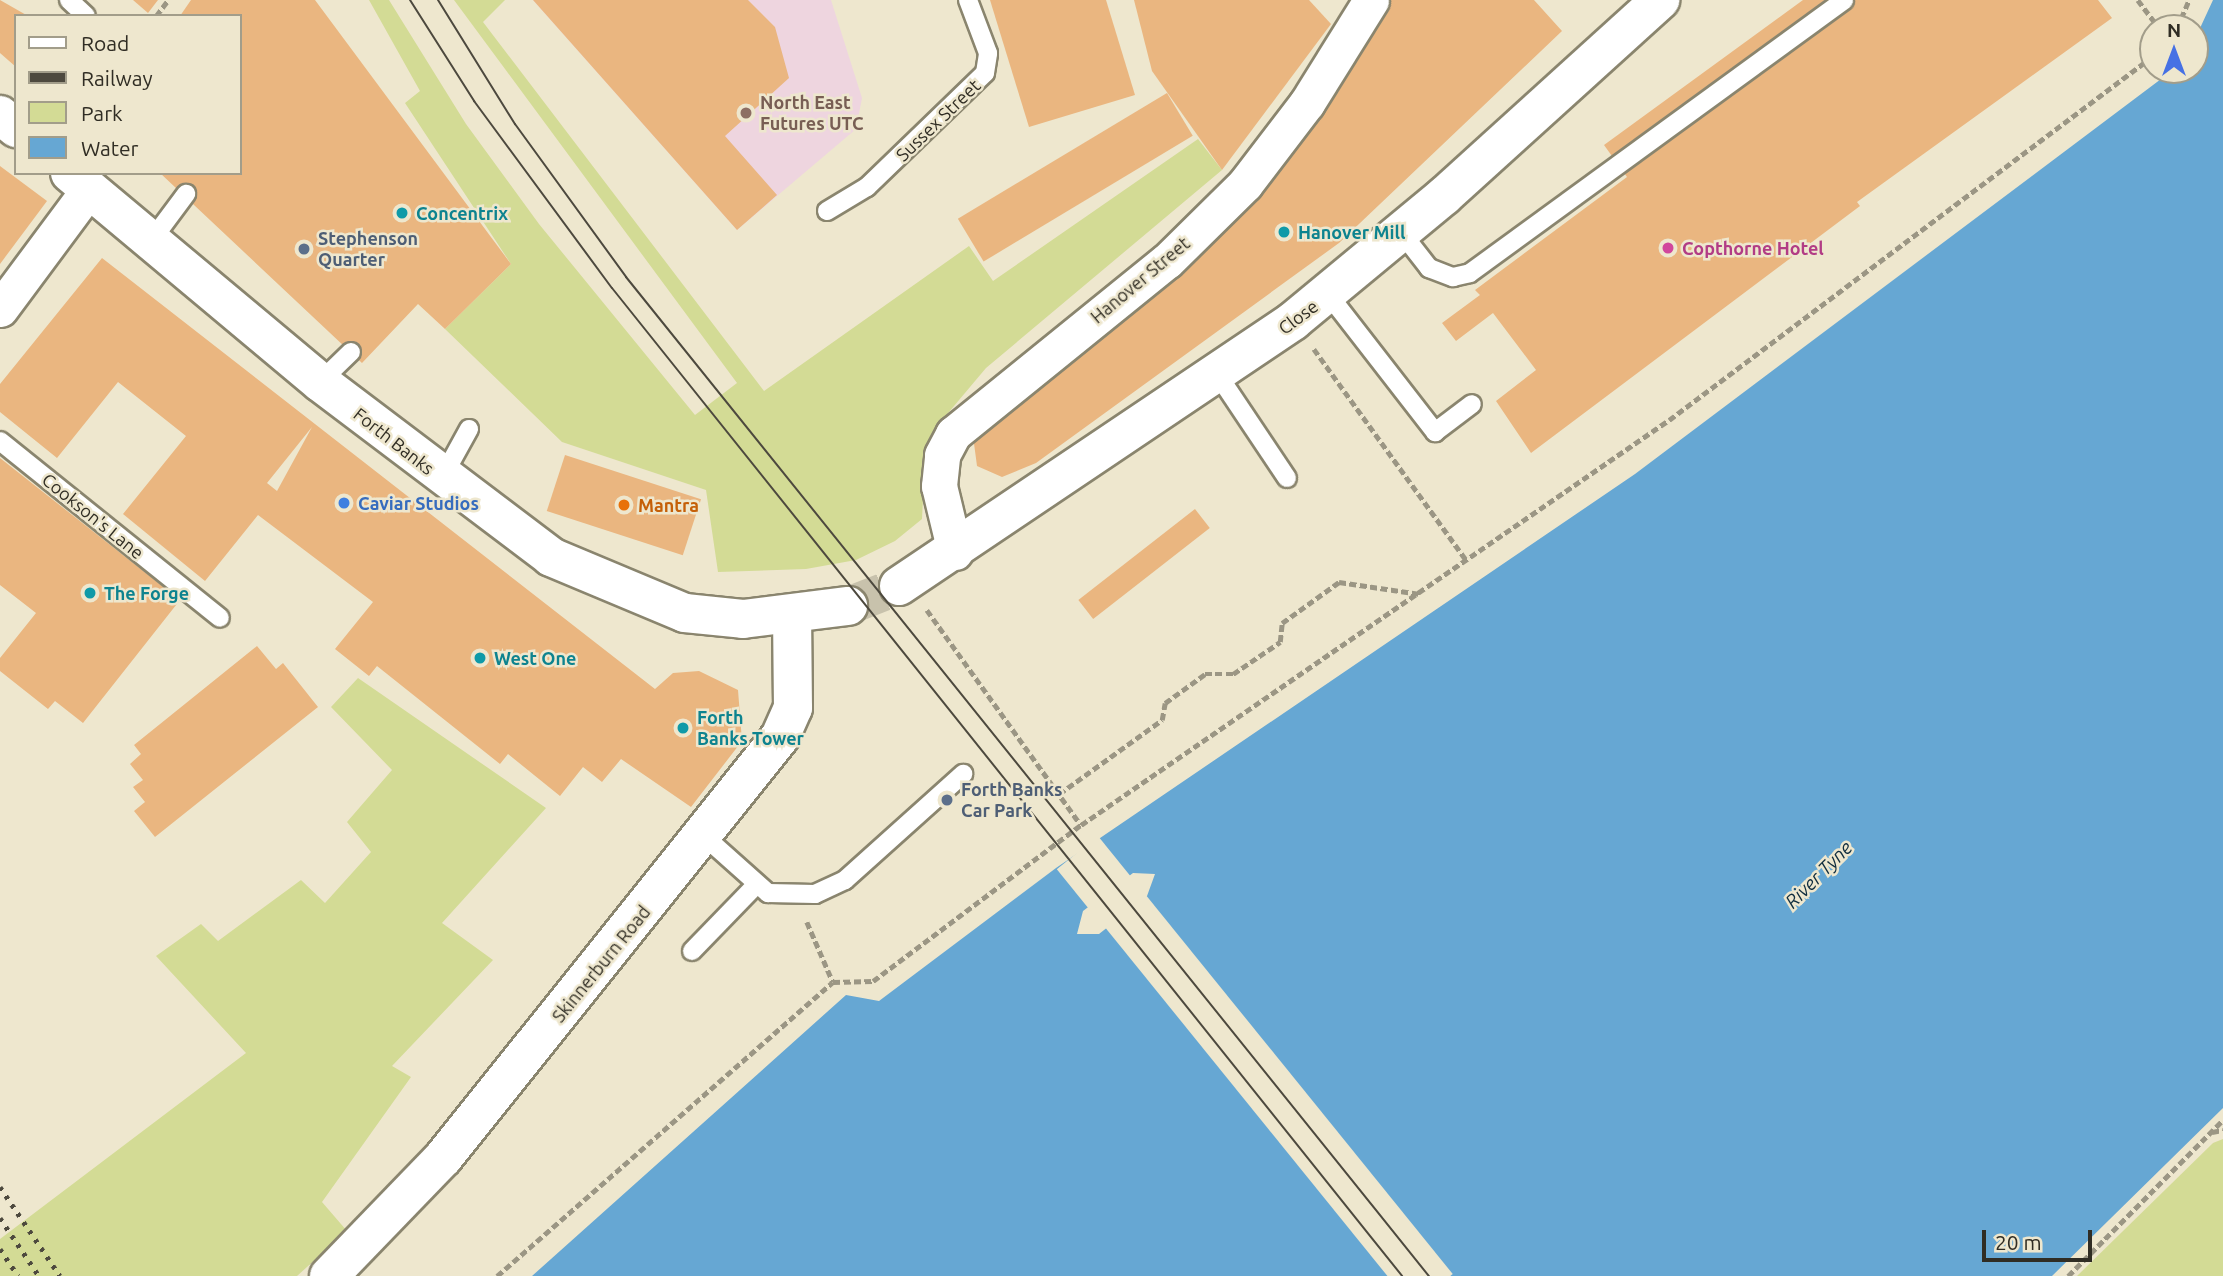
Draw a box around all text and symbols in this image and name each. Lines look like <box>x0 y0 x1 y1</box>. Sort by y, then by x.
legend <box>14 14 242 175</box>
north arrow <box>2139 14 2209 84</box>
text: N <box>2167 19 2181 41</box>
text: Road <box>81 31 129 55</box>
text: Railway <box>81 66 153 90</box>
street label: Sussex Street <box>891 74 985 166</box>
place label: North East Futures UTC <box>760 92 864 134</box>
text: Park <box>81 101 123 125</box>
marker: North East Futures UTC <box>738 105 754 121</box>
text: Water <box>81 136 139 160</box>
place label: Concentrix <box>416 202 508 224</box>
marker: Concentrix <box>394 205 410 221</box>
place label: Hanover Mill <box>1298 221 1405 243</box>
marker: Hanover Mill <box>1276 224 1292 240</box>
place label: Stephenson Quarter <box>318 228 418 270</box>
street label: Hanover Street <box>1086 232 1194 328</box>
place label: Copthorne Hotel <box>1682 237 1824 259</box>
marker: Copthorne Hotel <box>1660 240 1676 256</box>
marker: Stephenson Quarter <box>296 241 312 257</box>
street label: Close <box>1274 295 1322 339</box>
street label: Forth Banks <box>349 403 439 479</box>
street label: Cookson's Lane <box>38 468 148 564</box>
place label: Caviar Studios <box>358 492 479 514</box>
place label: Mantra <box>638 494 699 516</box>
marker: Caviar Studios <box>336 495 352 511</box>
marker: Mantra <box>616 497 632 513</box>
place label: The Forge <box>104 582 189 604</box>
marker: The Forge <box>82 585 98 601</box>
place label: West One <box>494 647 576 669</box>
marker: West One <box>472 650 488 666</box>
place label: Forth Banks Tower <box>697 707 804 750</box>
marker: Forth Banks Tower <box>675 720 691 736</box>
place label: Forth Banks Car Park <box>961 779 1063 822</box>
marker: Forth Banks Car Park <box>939 792 955 808</box>
water label: River Tyne <box>1781 837 1857 913</box>
street label: Skinnerburn Road <box>547 901 655 1027</box>
scale bar <box>1985 1216 2095 1260</box>
text: 20 m <box>1995 1230 2042 1254</box>

